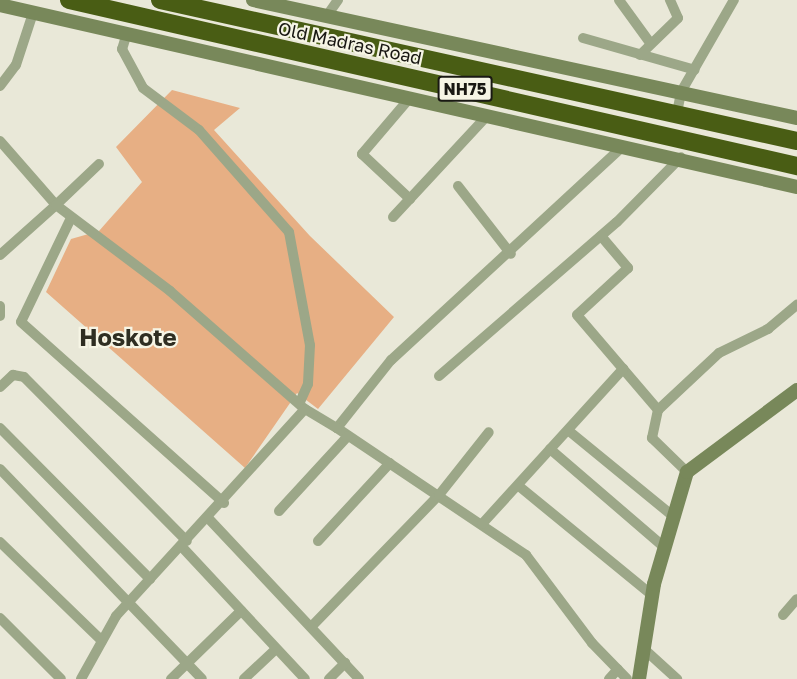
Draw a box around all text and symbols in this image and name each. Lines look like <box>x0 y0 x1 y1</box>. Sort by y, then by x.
street label: Old Madras Road <box>276 17 424 69</box>
road number: NH75 <box>436 76 494 102</box>
district label: Hoskote <box>79 323 177 351</box>

